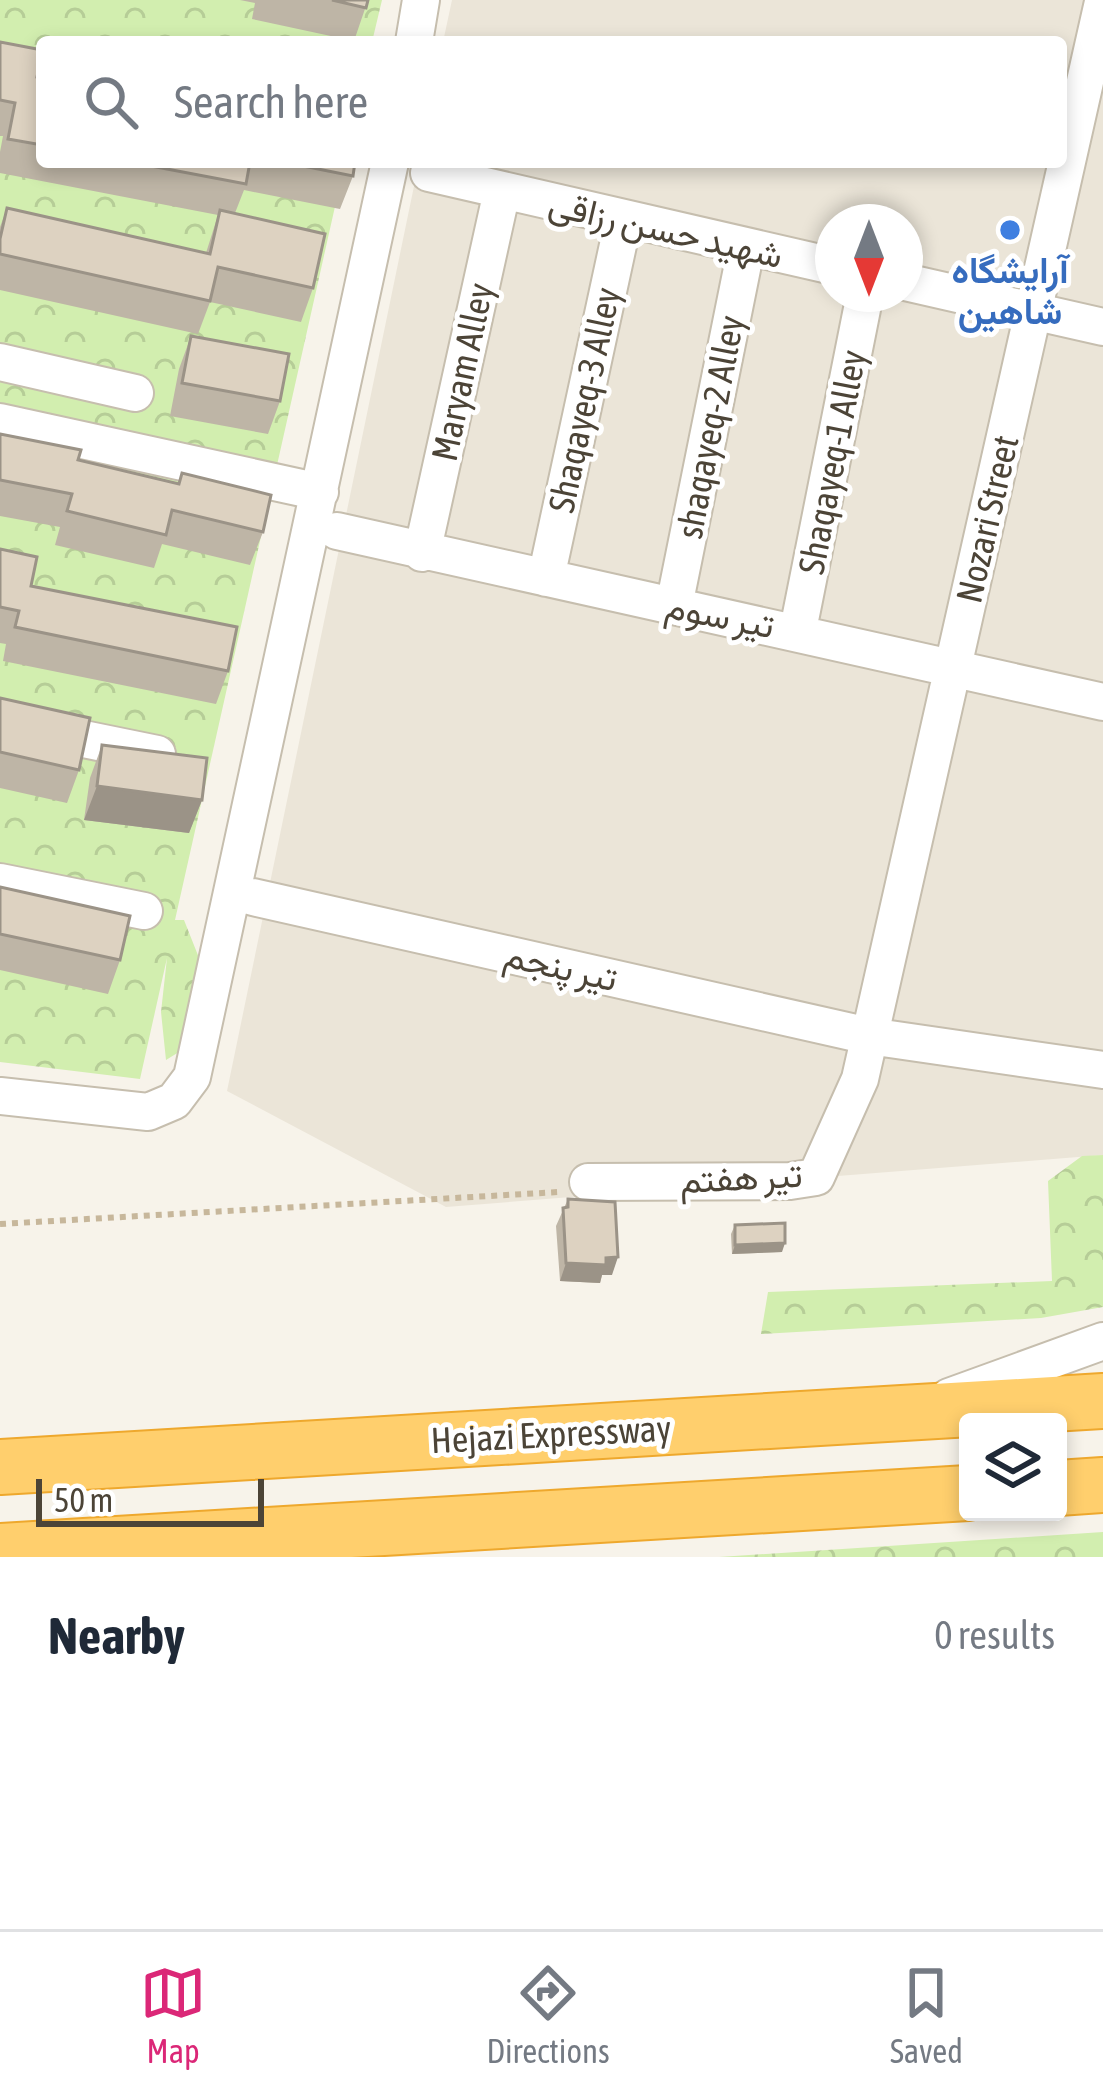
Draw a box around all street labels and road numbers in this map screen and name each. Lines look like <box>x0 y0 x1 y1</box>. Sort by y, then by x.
street label: شهید حسن رزاقی <box>545 182 787 278</box>
street label: Maryam Alley <box>423 279 501 465</box>
street label: Shaqayeq-3 Alley <box>540 284 628 516</box>
street label: shaqayeq-2 Alley <box>668 312 752 542</box>
street label: Shaqayeq-1 Alley <box>790 347 874 577</box>
street label: Nozari Street <box>947 431 1027 607</box>
street label: تیر سوم <box>661 584 778 649</box>
street label: تیر پنجم <box>499 933 622 1003</box>
street label: تیر هفتم <box>679 1153 804 1204</box>
street label: Hejazi Expressway <box>430 1407 672 1461</box>

